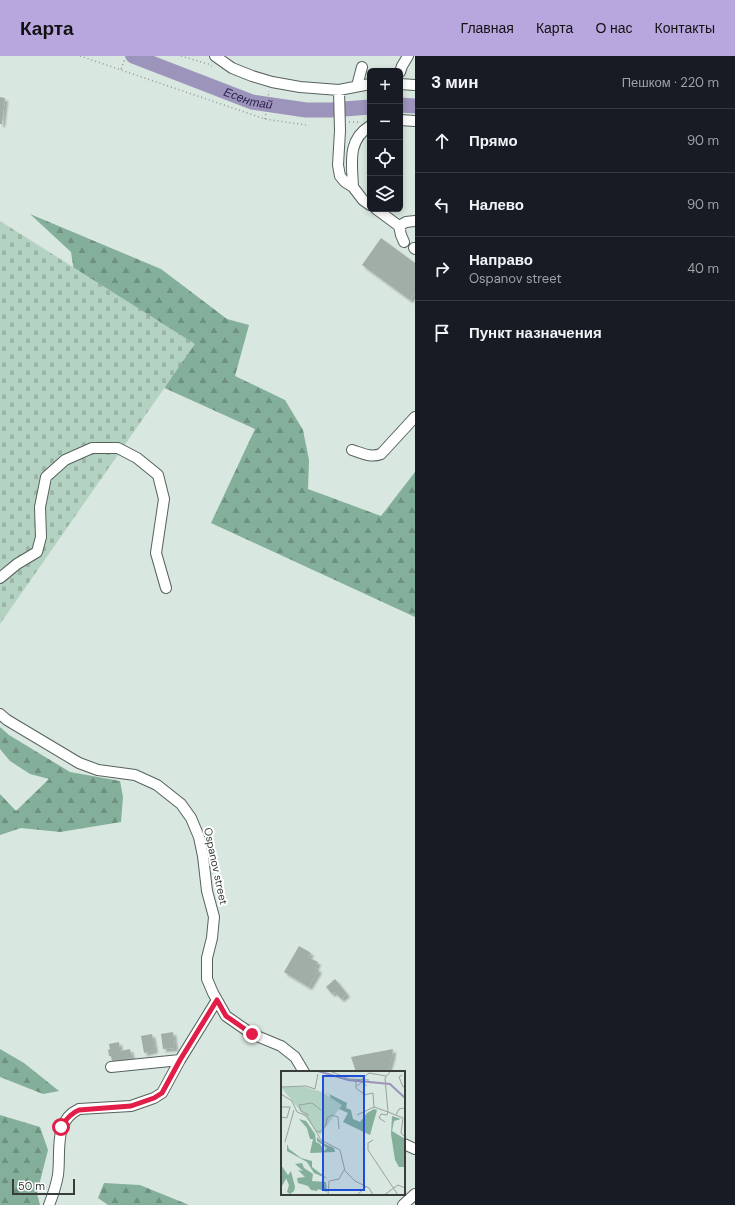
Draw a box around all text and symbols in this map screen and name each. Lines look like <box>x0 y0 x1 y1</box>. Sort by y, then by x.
text: Карта <box>20 16 74 41</box>
text: Главная <box>461 19 514 37</box>
text: Карта <box>536 19 573 37</box>
text: О нас <box>595 19 633 37</box>
text: Контакты <box>655 19 715 37</box>
map controls <box>367 68 403 212</box>
button: + <box>367 68 403 104</box>
text: 3 мин <box>431 71 479 93</box>
text: Пешком · 220 m <box>622 74 719 91</box>
water label: Есентай <box>221 84 274 113</box>
button: − <box>367 104 403 140</box>
icon: ahead <box>431 130 453 152</box>
text: Прямо <box>469 131 518 151</box>
text: 90 m <box>687 132 719 149</box>
button: locate <box>367 140 403 176</box>
button: layers <box>367 176 403 212</box>
icon: left <box>431 194 453 216</box>
text: Налево <box>469 195 524 215</box>
text: 90 m <box>687 196 719 213</box>
text: Направо <box>469 250 533 270</box>
icon: right <box>431 258 453 280</box>
text: 40 m <box>687 260 719 277</box>
text: Ospanov street <box>469 270 562 287</box>
icon: arrive <box>431 322 453 344</box>
text: Пункт назначения <box>469 323 602 343</box>
street label: Ospanov street <box>201 826 231 906</box>
route end <box>243 1025 261 1043</box>
inset map <box>281 1071 405 1195</box>
route start <box>52 1118 70 1136</box>
scale bar <box>12 1177 75 1196</box>
text: 50 m <box>18 1179 45 1193</box>

